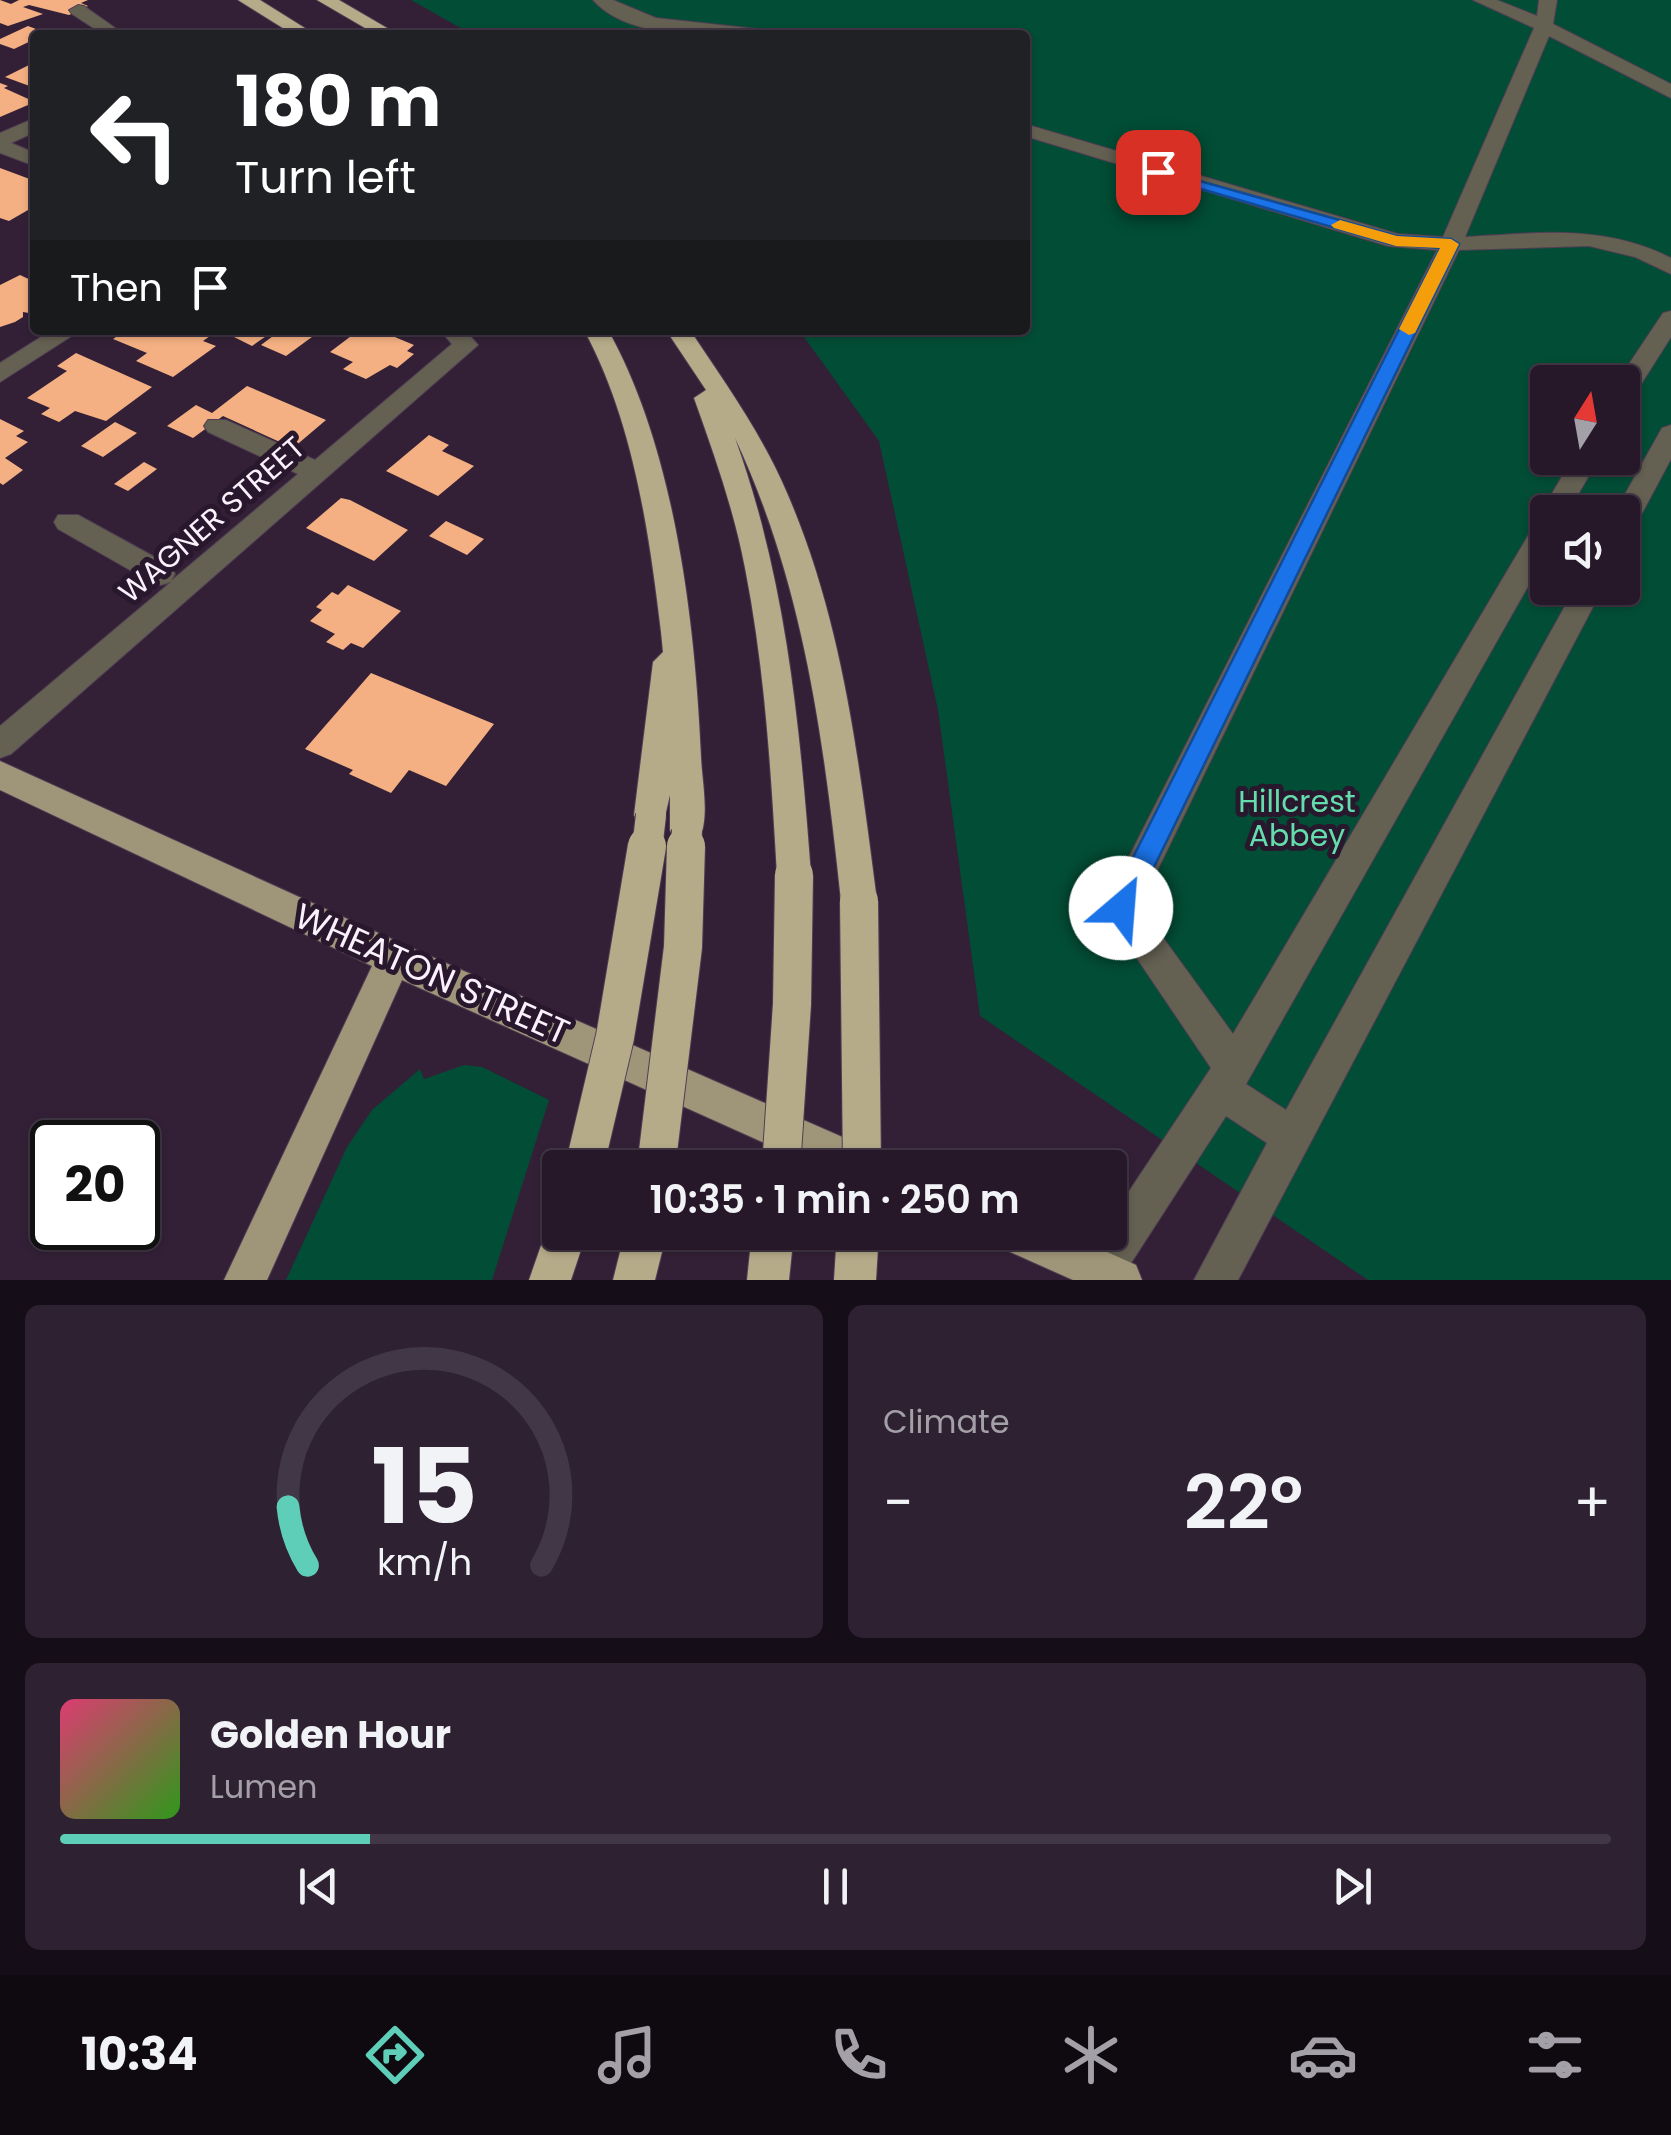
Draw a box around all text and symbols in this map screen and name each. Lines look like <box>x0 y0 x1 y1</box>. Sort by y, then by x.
text: 180 m <box>235 52 441 151</box>
icon: left <box>70 70 200 200</box>
pin <box>1116 130 1201 215</box>
icon: arrive <box>1131 145 1186 200</box>
text: Turn left <box>235 146 416 209</box>
icon: arrive <box>183 260 238 315</box>
text: Then <box>70 261 163 314</box>
north arrow <box>1530 365 1640 475</box>
map controls <box>1530 365 1640 605</box>
street label: WAGNER STREET <box>109 426 314 613</box>
button: sound <box>1530 495 1640 605</box>
park label: Hillcrest Abbey <box>1238 780 1356 857</box>
position arrow <box>1069 856 1173 960</box>
street label: WHEATON STREET <box>287 891 577 1056</box>
speed limit sign: 20 <box>30 1120 160 1250</box>
text: 10:35 · 1 min · 250 m <box>649 1173 1020 1226</box>
text: Climate <box>883 1399 1010 1444</box>
text: 15 <box>371 1414 477 1559</box>
text: 22° <box>1184 1450 1303 1555</box>
text: − <box>883 1464 913 1541</box>
text: + <box>1573 1464 1611 1541</box>
text: km/h <box>376 1537 472 1588</box>
text: Golden Hour <box>210 1708 451 1761</box>
text: Lumen <box>210 1764 318 1809</box>
icon: previous <box>291 1859 346 1914</box>
icon: pause <box>808 1859 863 1914</box>
icon: next <box>1325 1859 1380 1914</box>
icon: directions <box>360 2020 430 2090</box>
icon: music <box>592 2020 662 2090</box>
icon: phone <box>824 2020 894 2090</box>
icon: climate <box>1056 2020 1126 2090</box>
icon: car <box>1288 2020 1358 2090</box>
icon: filters <box>1520 2020 1590 2090</box>
text: 10:34 <box>81 2023 198 2086</box>

